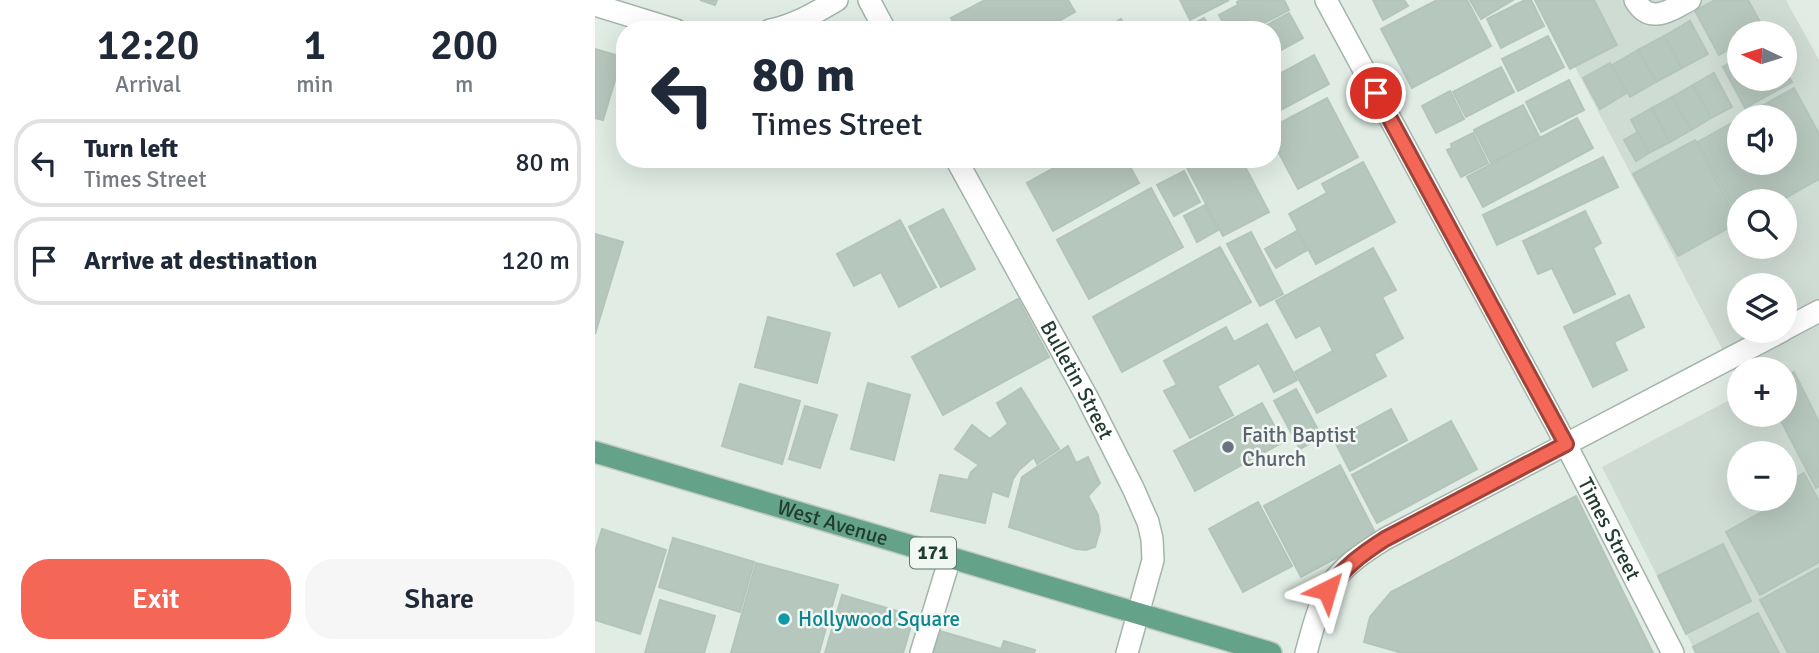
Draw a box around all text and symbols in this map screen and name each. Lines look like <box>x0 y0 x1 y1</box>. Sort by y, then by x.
text: 12:20 <box>97 20 199 71</box>
text: 1 <box>303 20 326 71</box>
text: 200 <box>430 20 498 71</box>
north arrow <box>1727 21 1797 91</box>
map controls <box>1727 21 1797 511</box>
text: 80 m <box>752 45 855 105</box>
icon: left <box>637 49 728 140</box>
pin <box>1346 63 1406 123</box>
text: Arrival <box>115 70 181 99</box>
text: min <box>296 70 333 99</box>
text: m <box>455 70 473 99</box>
icon: arrive <box>1357 74 1395 112</box>
text: Times Street <box>752 105 922 144</box>
button: sound <box>1727 105 1797 175</box>
text: Turn left <box>84 133 178 165</box>
icon: left <box>25 144 63 182</box>
text: 80 m <box>515 147 570 179</box>
text: Times Street <box>84 165 206 194</box>
button: search <box>1727 189 1797 259</box>
icon: arrive <box>25 242 63 280</box>
text: Arrive at destination <box>84 245 317 277</box>
text: 120 m <box>501 245 570 277</box>
button: layers <box>1727 273 1797 343</box>
street label: Bulletin Street <box>1035 316 1119 444</box>
button: + <box>1727 357 1797 427</box>
place label: Faith Baptist Church <box>1242 422 1356 472</box>
marker: Faith Baptist Church <box>1220 439 1236 455</box>
button: − <box>1727 441 1797 511</box>
street label: Times Street <box>1572 473 1646 585</box>
street label: West Avenue <box>774 494 891 551</box>
road number: 171 <box>910 538 956 568</box>
position arrow <box>1290 553 1364 627</box>
button: Exit <box>21 559 291 639</box>
button: Share <box>305 559 574 639</box>
place label: Hollywood Square <box>798 606 960 632</box>
marker: Hollywood Square <box>776 611 792 627</box>

